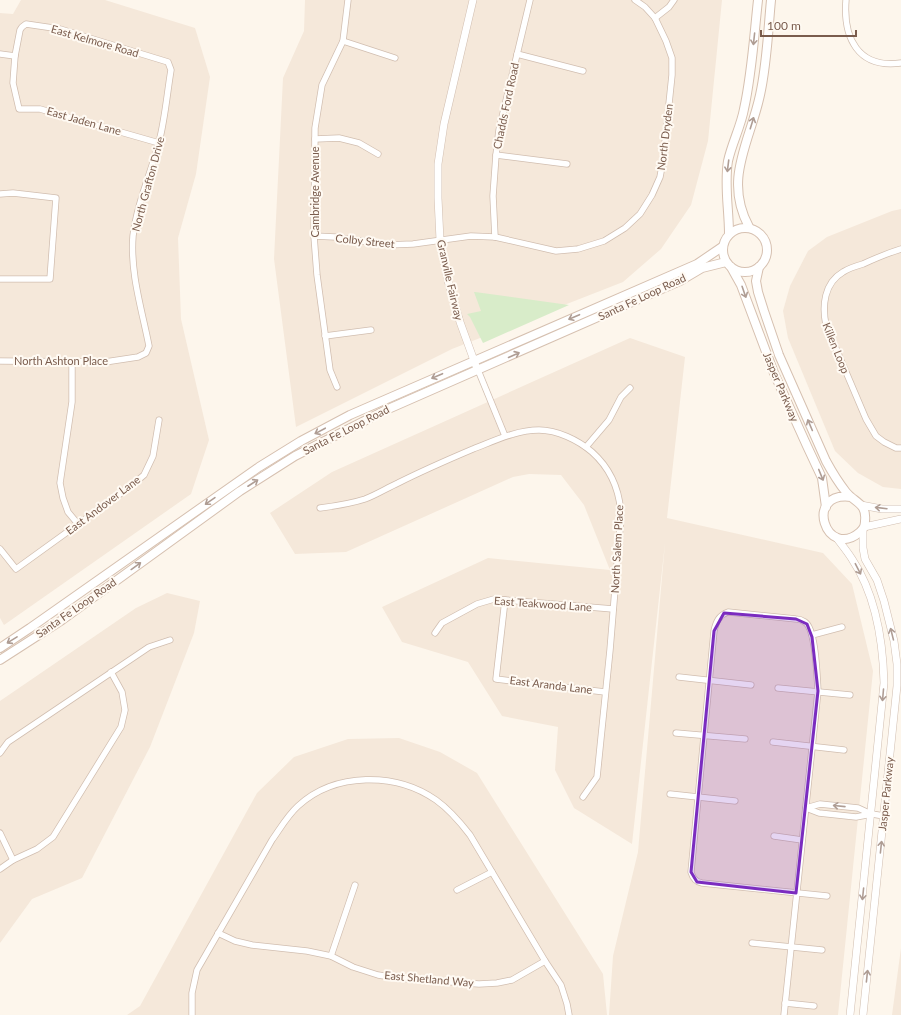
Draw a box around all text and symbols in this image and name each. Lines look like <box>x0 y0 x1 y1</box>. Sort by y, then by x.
scale bar <box>761 12 856 38</box>
text: 100 m <box>767 18 801 33</box>
street label: East Kelmore Road <box>50 22 140 59</box>
one-way arrow <box>750 32 757 45</box>
street label: Chadds Ford Road <box>490 62 521 150</box>
street label: North Dryden <box>654 103 675 171</box>
street label: East Jaden Lane <box>45 104 123 137</box>
one-way arrow <box>749 116 756 129</box>
street label: North Grafton Drive <box>129 135 166 233</box>
street label: Cambridge Avenue <box>308 146 321 238</box>
one-way arrow <box>724 159 732 172</box>
street label: Colby Street <box>335 231 395 250</box>
street label: Granville Fairway <box>435 238 466 322</box>
street label: Santa Fe Loop Road <box>596 271 688 323</box>
one-way arrow <box>740 286 748 298</box>
one-way arrow <box>568 314 580 322</box>
street label: Killen Loop <box>820 320 853 375</box>
street label: Jasper Parkway <box>761 350 802 424</box>
one-way arrow <box>507 351 519 358</box>
street label: North Ashton Place <box>14 354 108 367</box>
one-way arrow <box>432 373 444 381</box>
street label: Santa Fe Loop Road <box>300 402 391 457</box>
one-way arrow <box>806 420 813 432</box>
one-way arrow <box>314 428 326 436</box>
one-way arrow <box>817 469 825 481</box>
street label: East Andover Lane <box>63 472 143 537</box>
one-way arrow <box>247 479 258 487</box>
one-way arrow <box>205 497 216 505</box>
street label: North Salem Place <box>608 504 625 594</box>
one-way arrow <box>875 504 888 512</box>
one-way arrow <box>130 562 141 570</box>
one-way arrow <box>855 563 862 575</box>
street label: Santa Fe Loop Road <box>33 575 118 640</box>
street label: East Teakwood Lane <box>494 594 593 613</box>
one-way arrow <box>888 628 896 641</box>
one-way arrow <box>7 636 18 644</box>
street label: East Aranda Lane <box>509 673 593 696</box>
one-way arrow <box>880 688 887 701</box>
street label: Jasper Parkway <box>875 756 896 832</box>
one-way arrow <box>833 802 846 810</box>
one-way arrow <box>877 841 885 854</box>
one-way arrow <box>859 887 867 900</box>
street label: East Shetland Way <box>384 968 475 989</box>
one-way arrow <box>864 970 871 983</box>

